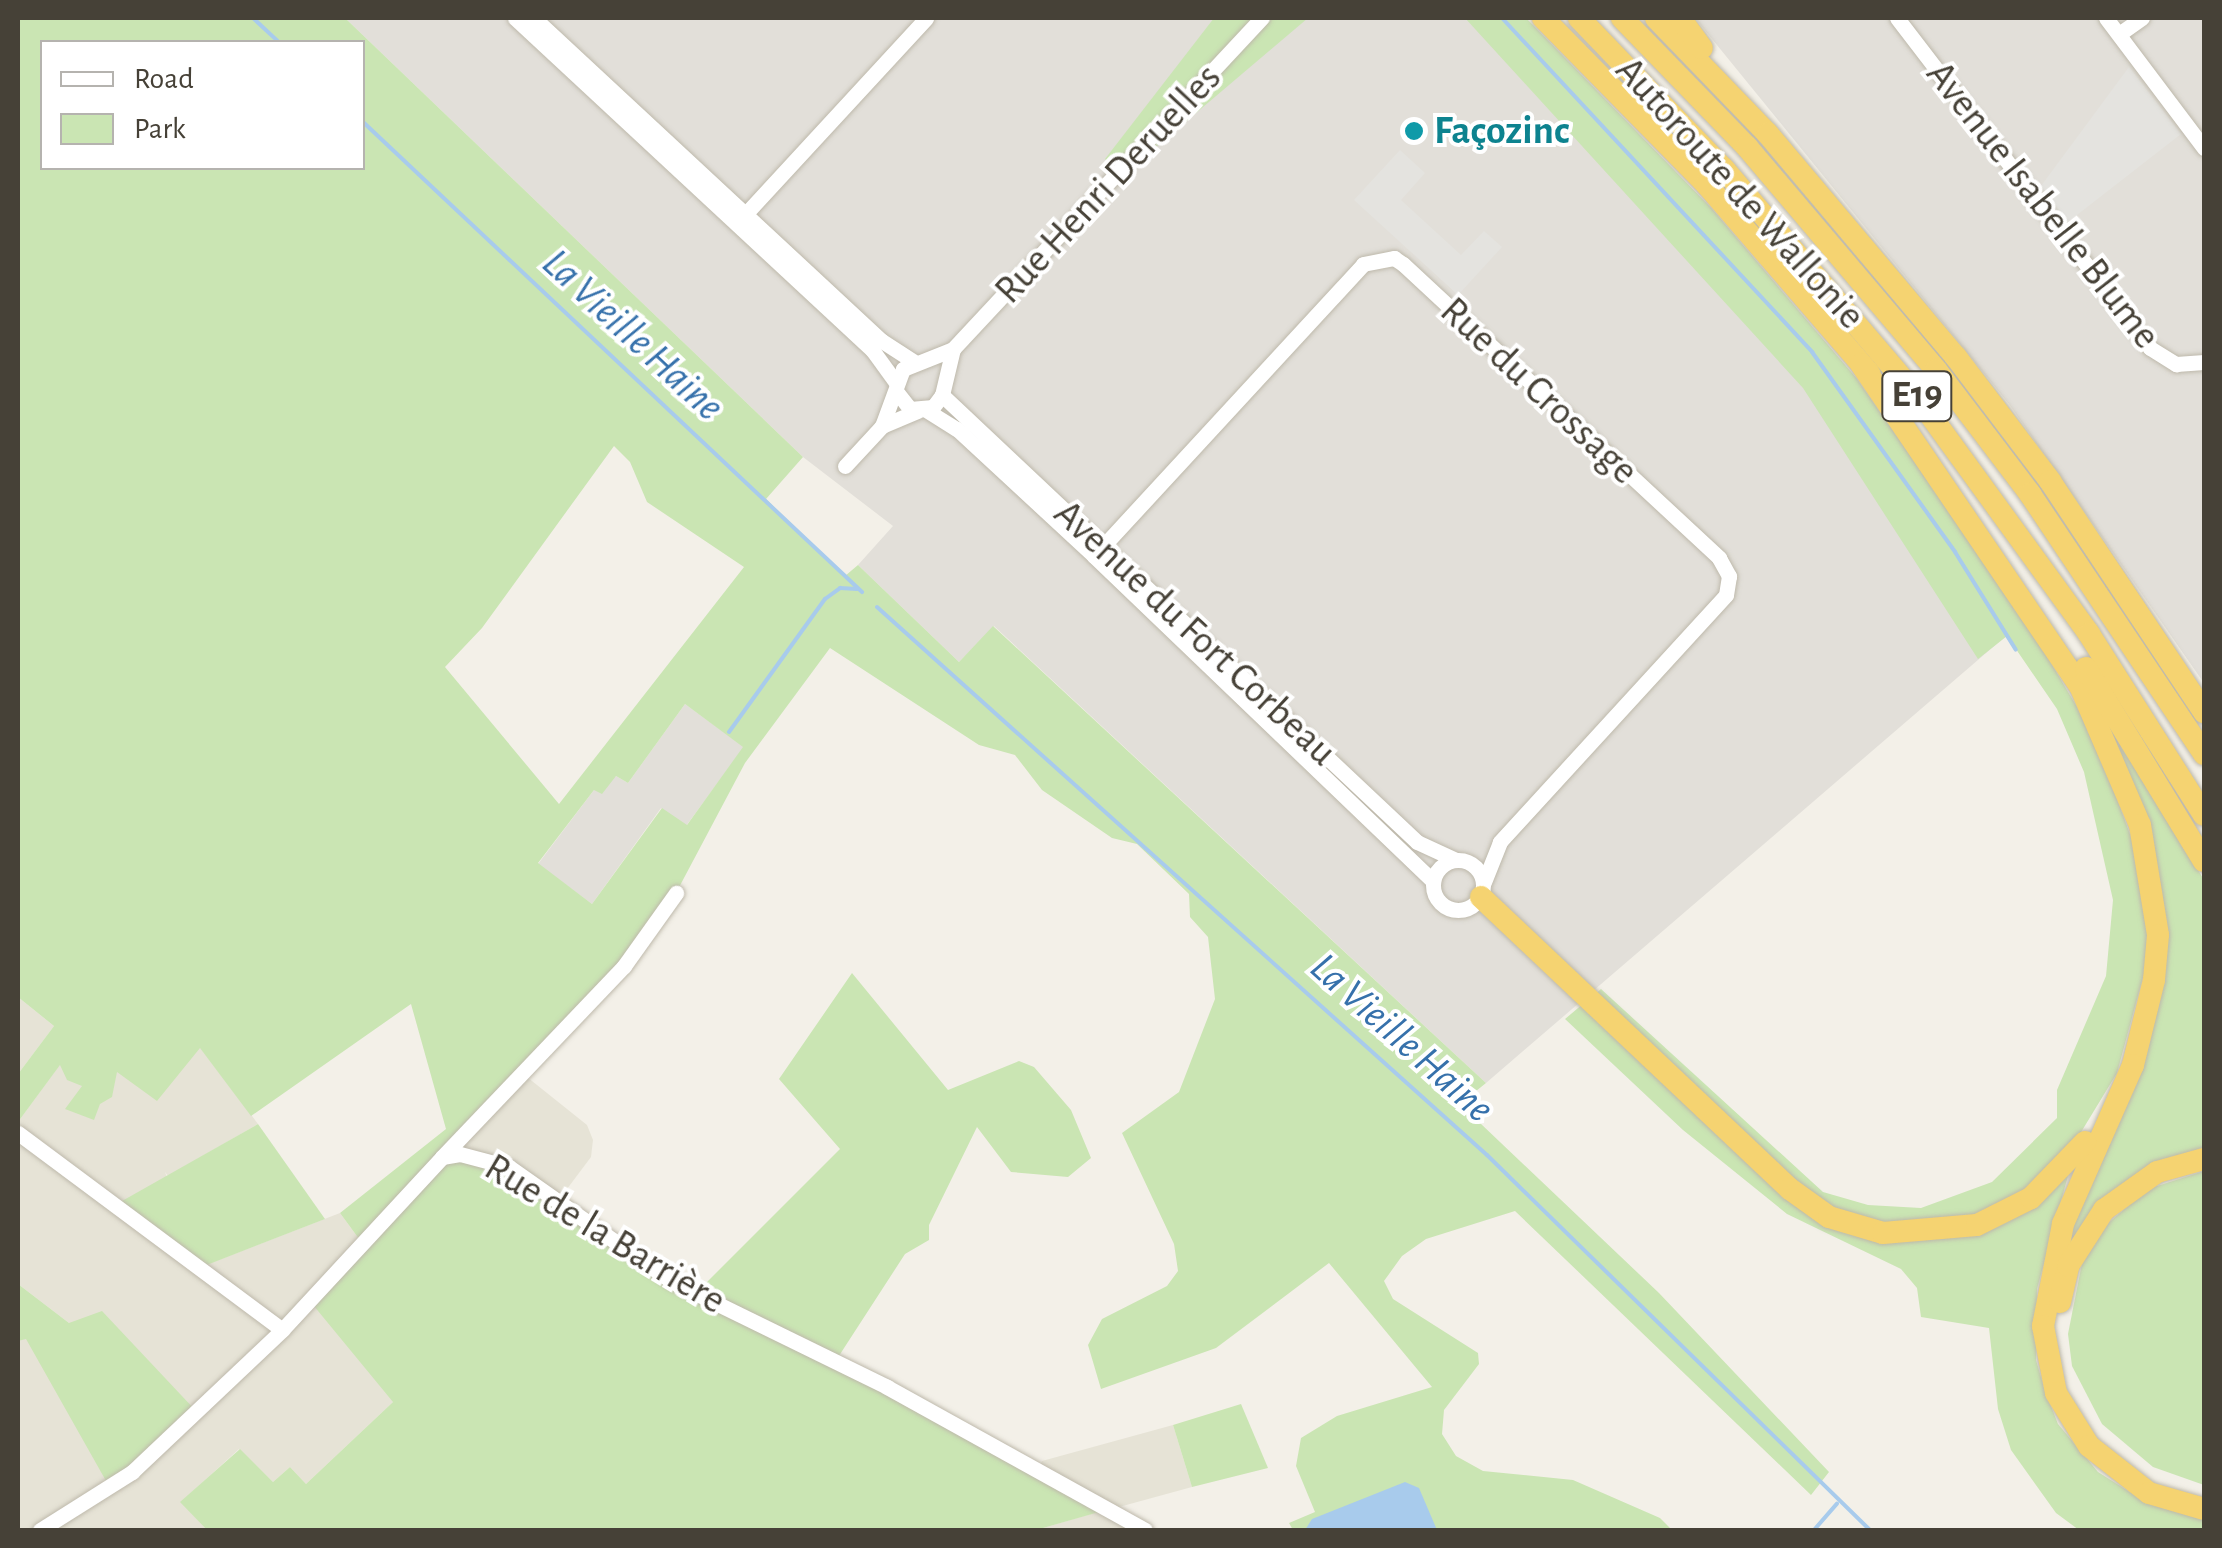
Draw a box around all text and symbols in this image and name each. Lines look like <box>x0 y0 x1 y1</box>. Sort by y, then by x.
legend <box>40 40 365 170</box>
street label: Autoroute de Wallonie <box>1605 47 1875 339</box>
street label: Avenue Isabelle Blume <box>1916 52 2170 358</box>
street label: Rue Henri Deruelles <box>985 54 1231 314</box>
text: Road <box>134 64 194 94</box>
place label: Façozinc <box>1434 107 1569 155</box>
text: Park <box>134 114 186 144</box>
marker: Façozinc <box>1403 120 1425 142</box>
water label: La Vieille Haine <box>532 238 734 432</box>
street label: Rue du Crossage <box>1430 287 1648 495</box>
road number: E19 <box>1880 363 1954 429</box>
street label: Avenue du Fort Corbeau <box>1044 490 1346 776</box>
water label: La Vieille Haine <box>1300 942 1504 1134</box>
street label: Rue de la Barrière <box>476 1143 734 1325</box>

